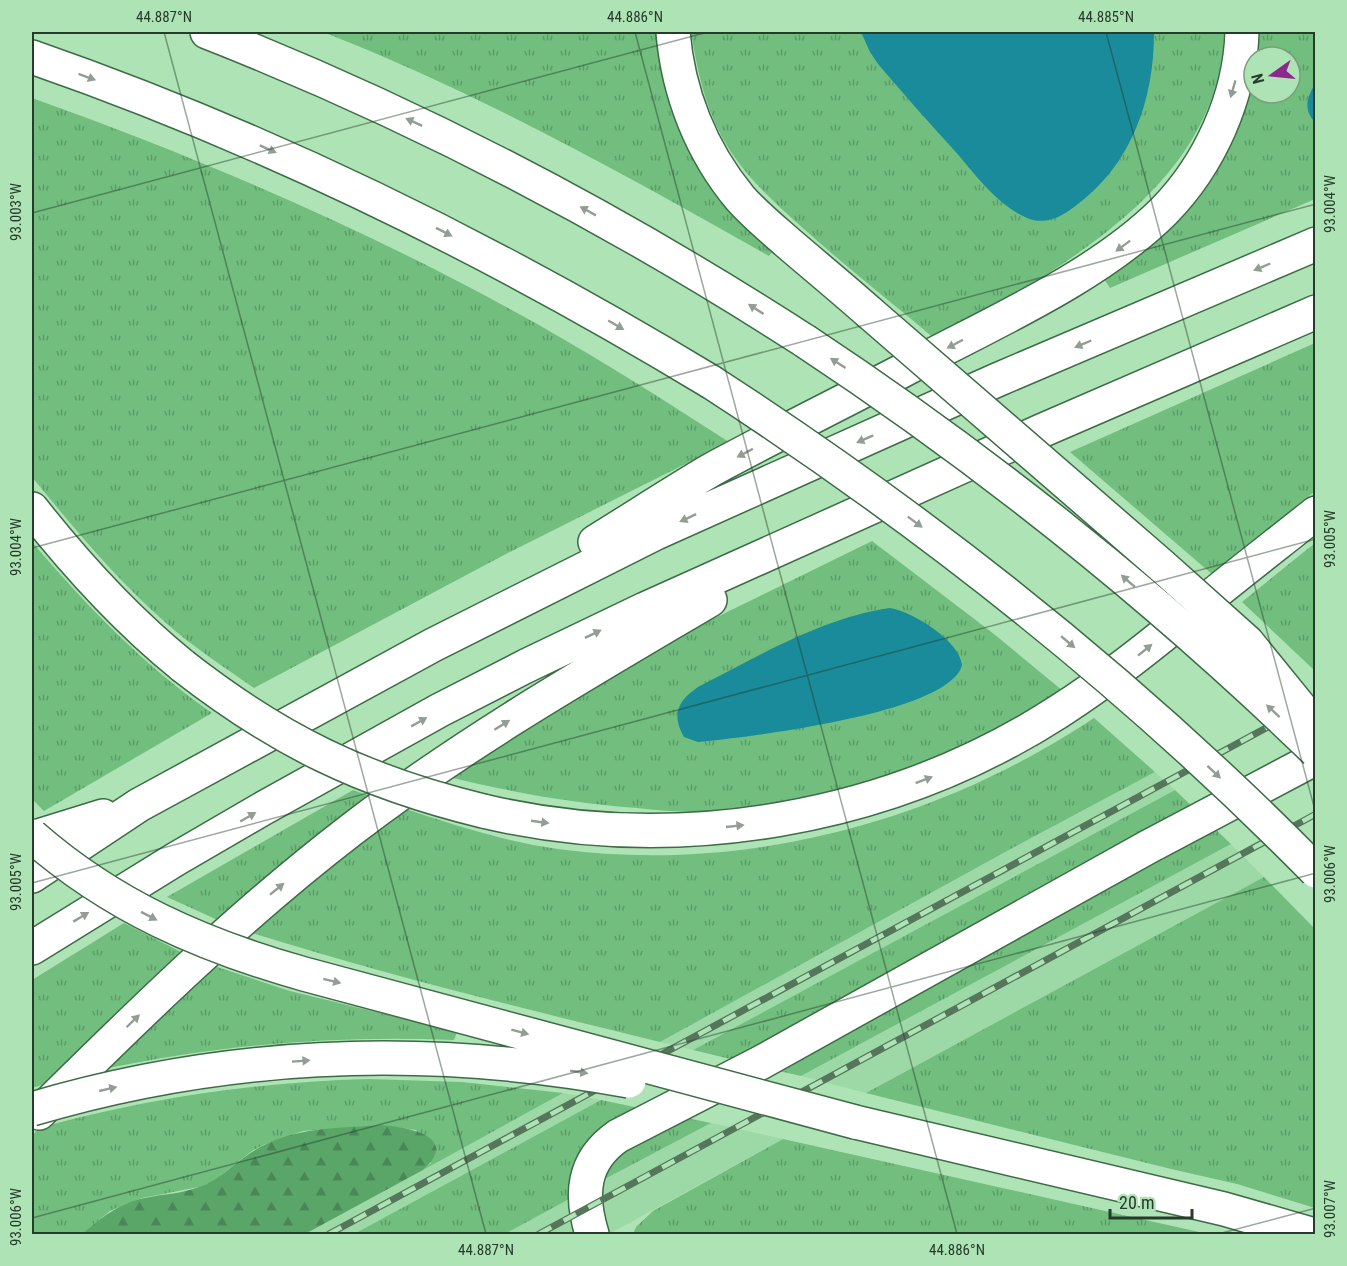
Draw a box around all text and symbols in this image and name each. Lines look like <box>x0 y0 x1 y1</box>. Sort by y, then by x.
text: 44.887°N <box>136 8 192 26</box>
text: 44.886°N <box>607 8 663 26</box>
text: 44.885°N <box>1078 8 1134 26</box>
north arrow <box>1242 45 1302 105</box>
text: N <box>1248 72 1268 86</box>
one-way arrow <box>78 73 96 83</box>
one-way arrow <box>1227 80 1237 98</box>
one-way arrow <box>406 117 423 126</box>
one-way arrow <box>259 145 276 154</box>
text: 93.004°W <box>1321 174 1339 233</box>
text: 93.003°W <box>7 182 25 241</box>
one-way arrow <box>579 206 596 216</box>
one-way arrow <box>436 227 453 237</box>
one-way arrow <box>1115 239 1131 252</box>
one-way arrow <box>1252 262 1270 272</box>
one-way arrow <box>748 304 764 315</box>
one-way arrow <box>608 320 625 330</box>
one-way arrow <box>946 339 963 348</box>
one-way arrow <box>1073 339 1091 349</box>
one-way arrow <box>830 358 846 369</box>
one-way arrow <box>857 434 874 443</box>
one-way arrow <box>736 448 753 458</box>
text: 93.005°W <box>1321 509 1339 568</box>
one-way arrow <box>679 514 696 523</box>
one-way arrow <box>907 516 923 528</box>
text: 93.004°W <box>7 517 25 576</box>
one-way arrow <box>1121 575 1136 588</box>
one-way arrow <box>584 629 601 638</box>
one-way arrow <box>1060 636 1076 649</box>
one-way arrow <box>1137 643 1153 656</box>
one-way arrow <box>1266 704 1281 718</box>
one-way arrow <box>411 717 428 727</box>
one-way arrow <box>494 720 510 731</box>
one-way arrow <box>1207 764 1221 778</box>
one-way arrow <box>915 775 933 785</box>
one-way arrow <box>240 812 257 822</box>
one-way arrow <box>531 817 550 826</box>
one-way arrow <box>725 821 744 831</box>
text: 93.006°W <box>1321 844 1339 903</box>
text: 93.005°W <box>7 852 25 911</box>
one-way arrow <box>269 883 285 896</box>
one-way arrow <box>73 911 89 922</box>
one-way arrow <box>140 911 157 921</box>
one-way arrow <box>323 977 341 987</box>
one-way arrow <box>125 1014 139 1028</box>
one-way arrow <box>511 1027 529 1037</box>
one-way arrow <box>292 1056 311 1065</box>
one-way arrow <box>570 1068 589 1077</box>
one-way arrow <box>99 1084 118 1093</box>
text: 93.007°W <box>1321 1179 1339 1238</box>
scale bar <box>1110 1182 1192 1220</box>
text: 93.006°W <box>7 1187 25 1246</box>
text: 20 m <box>1119 1192 1154 1213</box>
text: 44.887°N <box>458 1241 514 1259</box>
text: 44.886°N <box>929 1241 985 1259</box>

